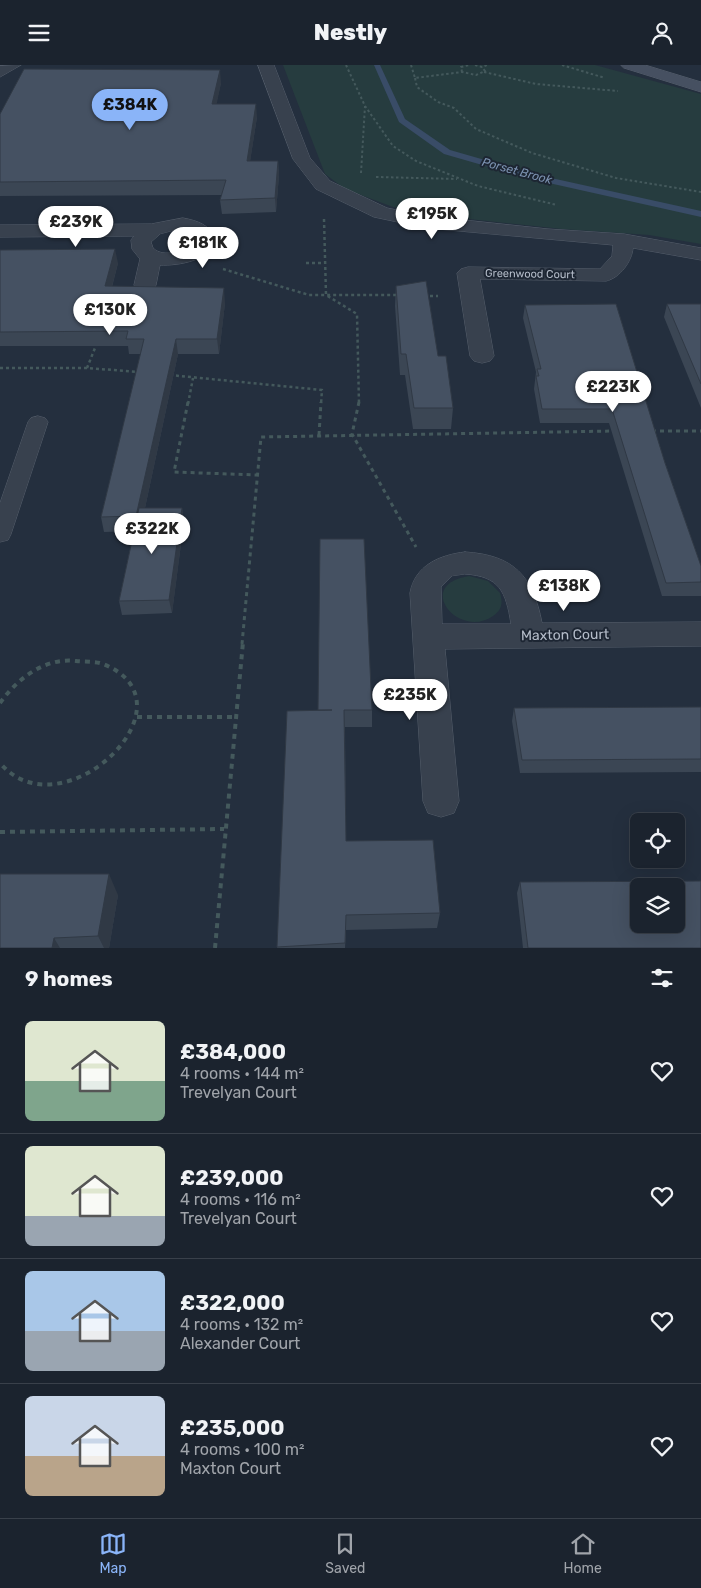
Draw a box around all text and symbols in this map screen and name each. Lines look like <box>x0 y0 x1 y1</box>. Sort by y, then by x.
icon: menu <box>25 19 53 47</box>
text: Nestly <box>314 19 387 46</box>
icon: person <box>648 19 676 47</box>
pin: £384K <box>95 88 165 131</box>
text: £384K <box>103 95 157 114</box>
water label: Porset Brook <box>480 155 554 187</box>
pin: £195K <box>397 197 467 240</box>
text: £195K <box>407 204 457 223</box>
pin: £239K <box>41 205 111 248</box>
text: £239K <box>49 212 103 231</box>
pin: £181K <box>168 227 238 269</box>
text: £181K <box>179 233 227 252</box>
street label: Greenwood Court <box>485 267 576 281</box>
pin: £130K <box>75 293 145 336</box>
text: £130K <box>84 300 136 319</box>
pin: £223K <box>578 371 648 413</box>
text: £223K <box>586 377 640 396</box>
pin: £322K <box>117 513 187 555</box>
text: £322K <box>125 519 179 538</box>
pin: £138K <box>529 569 599 612</box>
text: £138K <box>538 576 590 595</box>
street label: Maxton Court <box>521 626 610 644</box>
pin: £235K <box>375 679 445 721</box>
text: £235K <box>383 685 437 704</box>
map controls <box>630 813 685 933</box>
button: locate <box>630 813 685 868</box>
button: layers <box>630 878 685 933</box>
icon: filters <box>648 964 676 992</box>
text: 9 homes <box>25 966 113 991</box>
text: £384,000 <box>180 1039 286 1064</box>
icon: home <box>65 1041 125 1101</box>
icon: heart <box>648 1057 676 1085</box>
text: 4 rooms · 144 m² <box>180 1064 304 1083</box>
text: Trevelyan Court <box>180 1083 297 1102</box>
text: £239,000 <box>180 1165 284 1190</box>
icon: home <box>65 1166 125 1226</box>
icon: heart <box>648 1182 676 1210</box>
text: 4 rooms · 116 m² <box>180 1190 301 1209</box>
text: Trevelyan Court <box>180 1209 297 1228</box>
text: £322,000 <box>180 1290 285 1315</box>
icon: home <box>65 1291 125 1351</box>
icon: heart <box>648 1307 676 1335</box>
text: 4 rooms · 132 m² <box>180 1315 303 1334</box>
text: Alexander Court <box>180 1334 300 1353</box>
text: £235,000 <box>180 1415 285 1440</box>
icon: home <box>65 1416 125 1476</box>
icon: heart <box>648 1432 676 1460</box>
text: 4 rooms · 100 m² <box>180 1440 304 1459</box>
text: Maxton Court <box>180 1459 281 1478</box>
tab: Map <box>99 1530 127 1577</box>
tab: Saved <box>325 1530 365 1577</box>
tab: Home <box>564 1530 602 1577</box>

